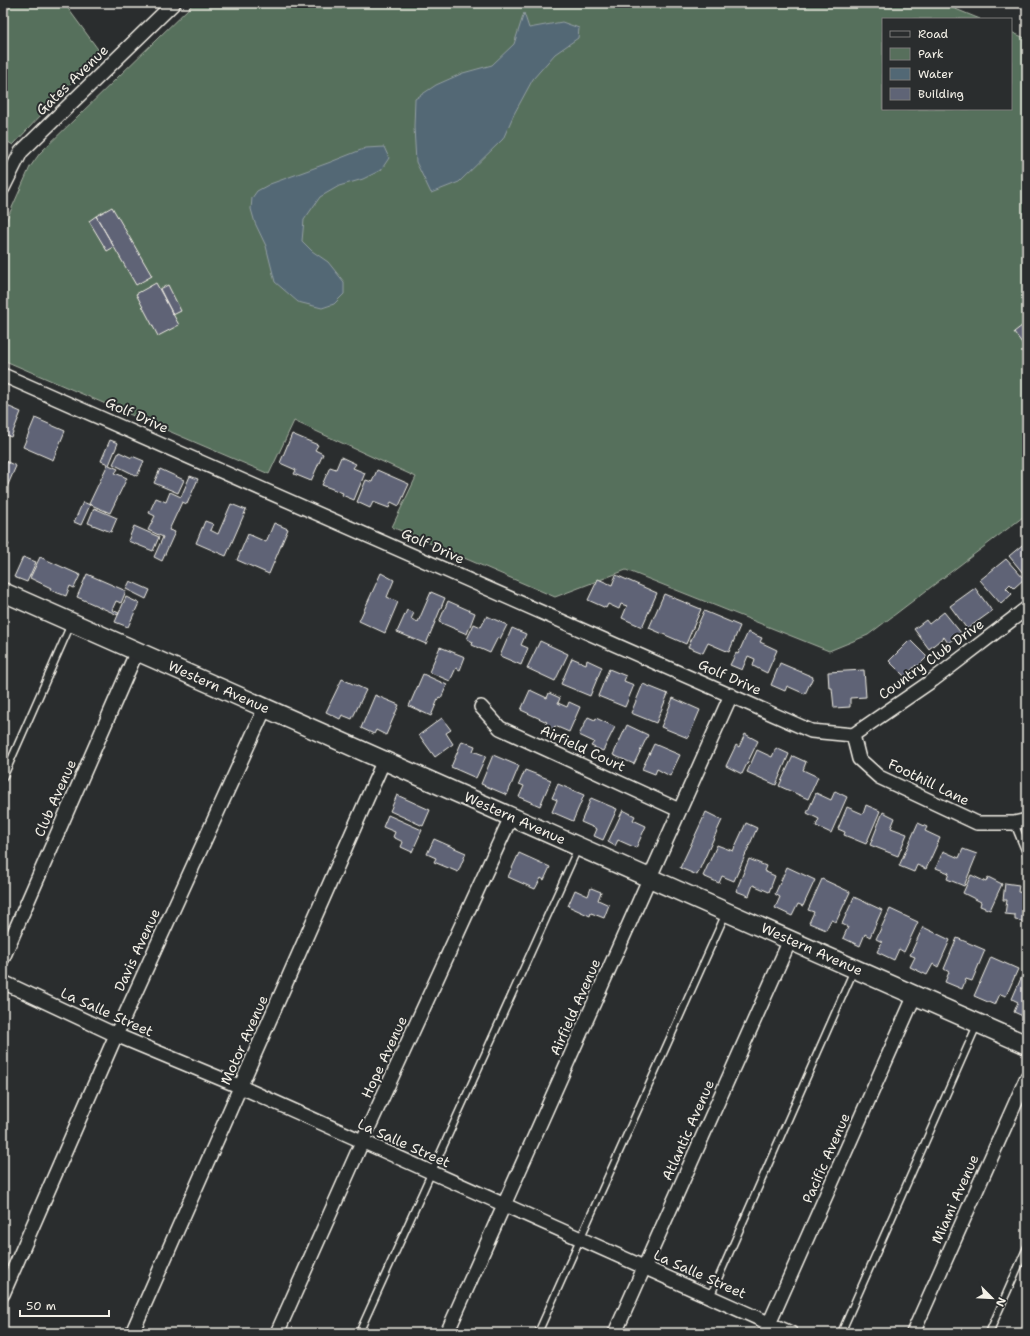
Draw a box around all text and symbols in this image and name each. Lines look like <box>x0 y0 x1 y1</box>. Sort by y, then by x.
legend <box>882 18 1012 110</box>
text: Road <box>918 26 949 42</box>
street label: Gates Avenue <box>32 41 112 119</box>
text: Park <box>918 46 944 62</box>
text: Water <box>918 66 954 82</box>
text: Building <box>918 86 964 102</box>
street label: Golf Drive <box>103 393 172 437</box>
street label: Golf Drive <box>399 524 468 568</box>
street label: Country Club Drive <box>875 615 987 703</box>
street label: Golf Drive <box>696 655 765 699</box>
street label: Western Avenue <box>165 657 273 718</box>
street label: Airfield Court <box>538 720 628 776</box>
street label: Foothill Lane <box>885 755 973 809</box>
street label: Club Avenue <box>30 756 80 840</box>
street label: Western Avenue <box>461 788 569 849</box>
street label: Davis Avenue <box>110 906 164 994</box>
street label: Western Avenue <box>758 919 866 980</box>
street label: Airfield Avenue <box>546 956 604 1058</box>
street label: La Salle Street <box>58 984 156 1040</box>
street label: Motor Avenue <box>216 992 272 1088</box>
street label: Hope Avenue <box>357 1013 411 1101</box>
street label: Atlantic Avenue <box>658 1077 718 1183</box>
street label: Pacific Avenue <box>798 1110 854 1206</box>
street label: La Salle Street <box>355 1115 453 1171</box>
street label: Miami Avenue <box>927 1151 983 1246</box>
street label: La Salle Street <box>651 1246 749 1302</box>
north arrow <box>972 1278 1012 1318</box>
scale bar <box>20 1292 109 1318</box>
text: N <box>992 1295 1009 1309</box>
text: 50 m <box>26 1298 56 1314</box>

